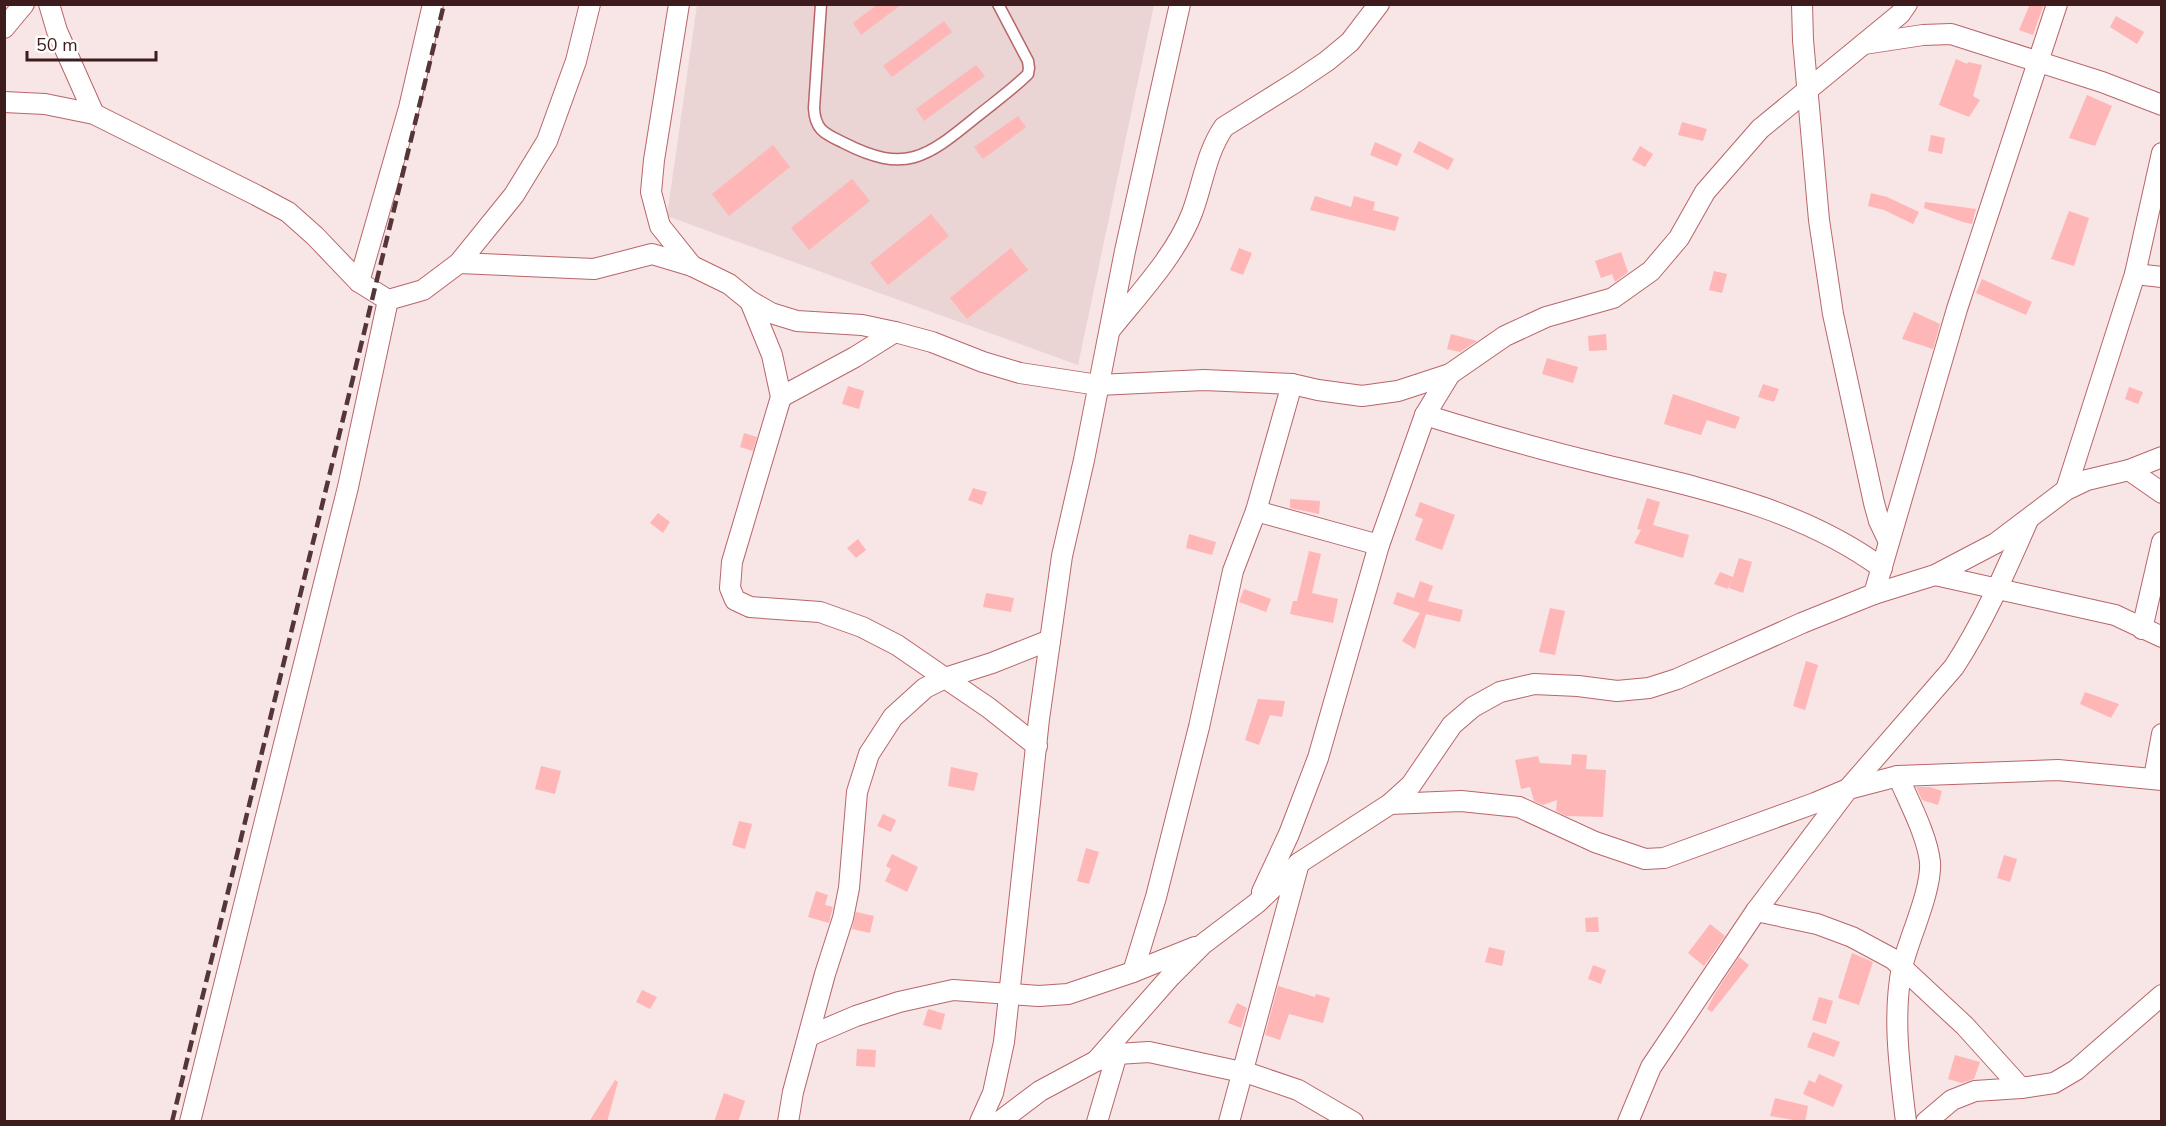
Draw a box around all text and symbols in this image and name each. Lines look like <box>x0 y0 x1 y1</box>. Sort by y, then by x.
scale bar <box>27 24 156 62</box>
text: 50 m <box>36 33 78 57</box>

